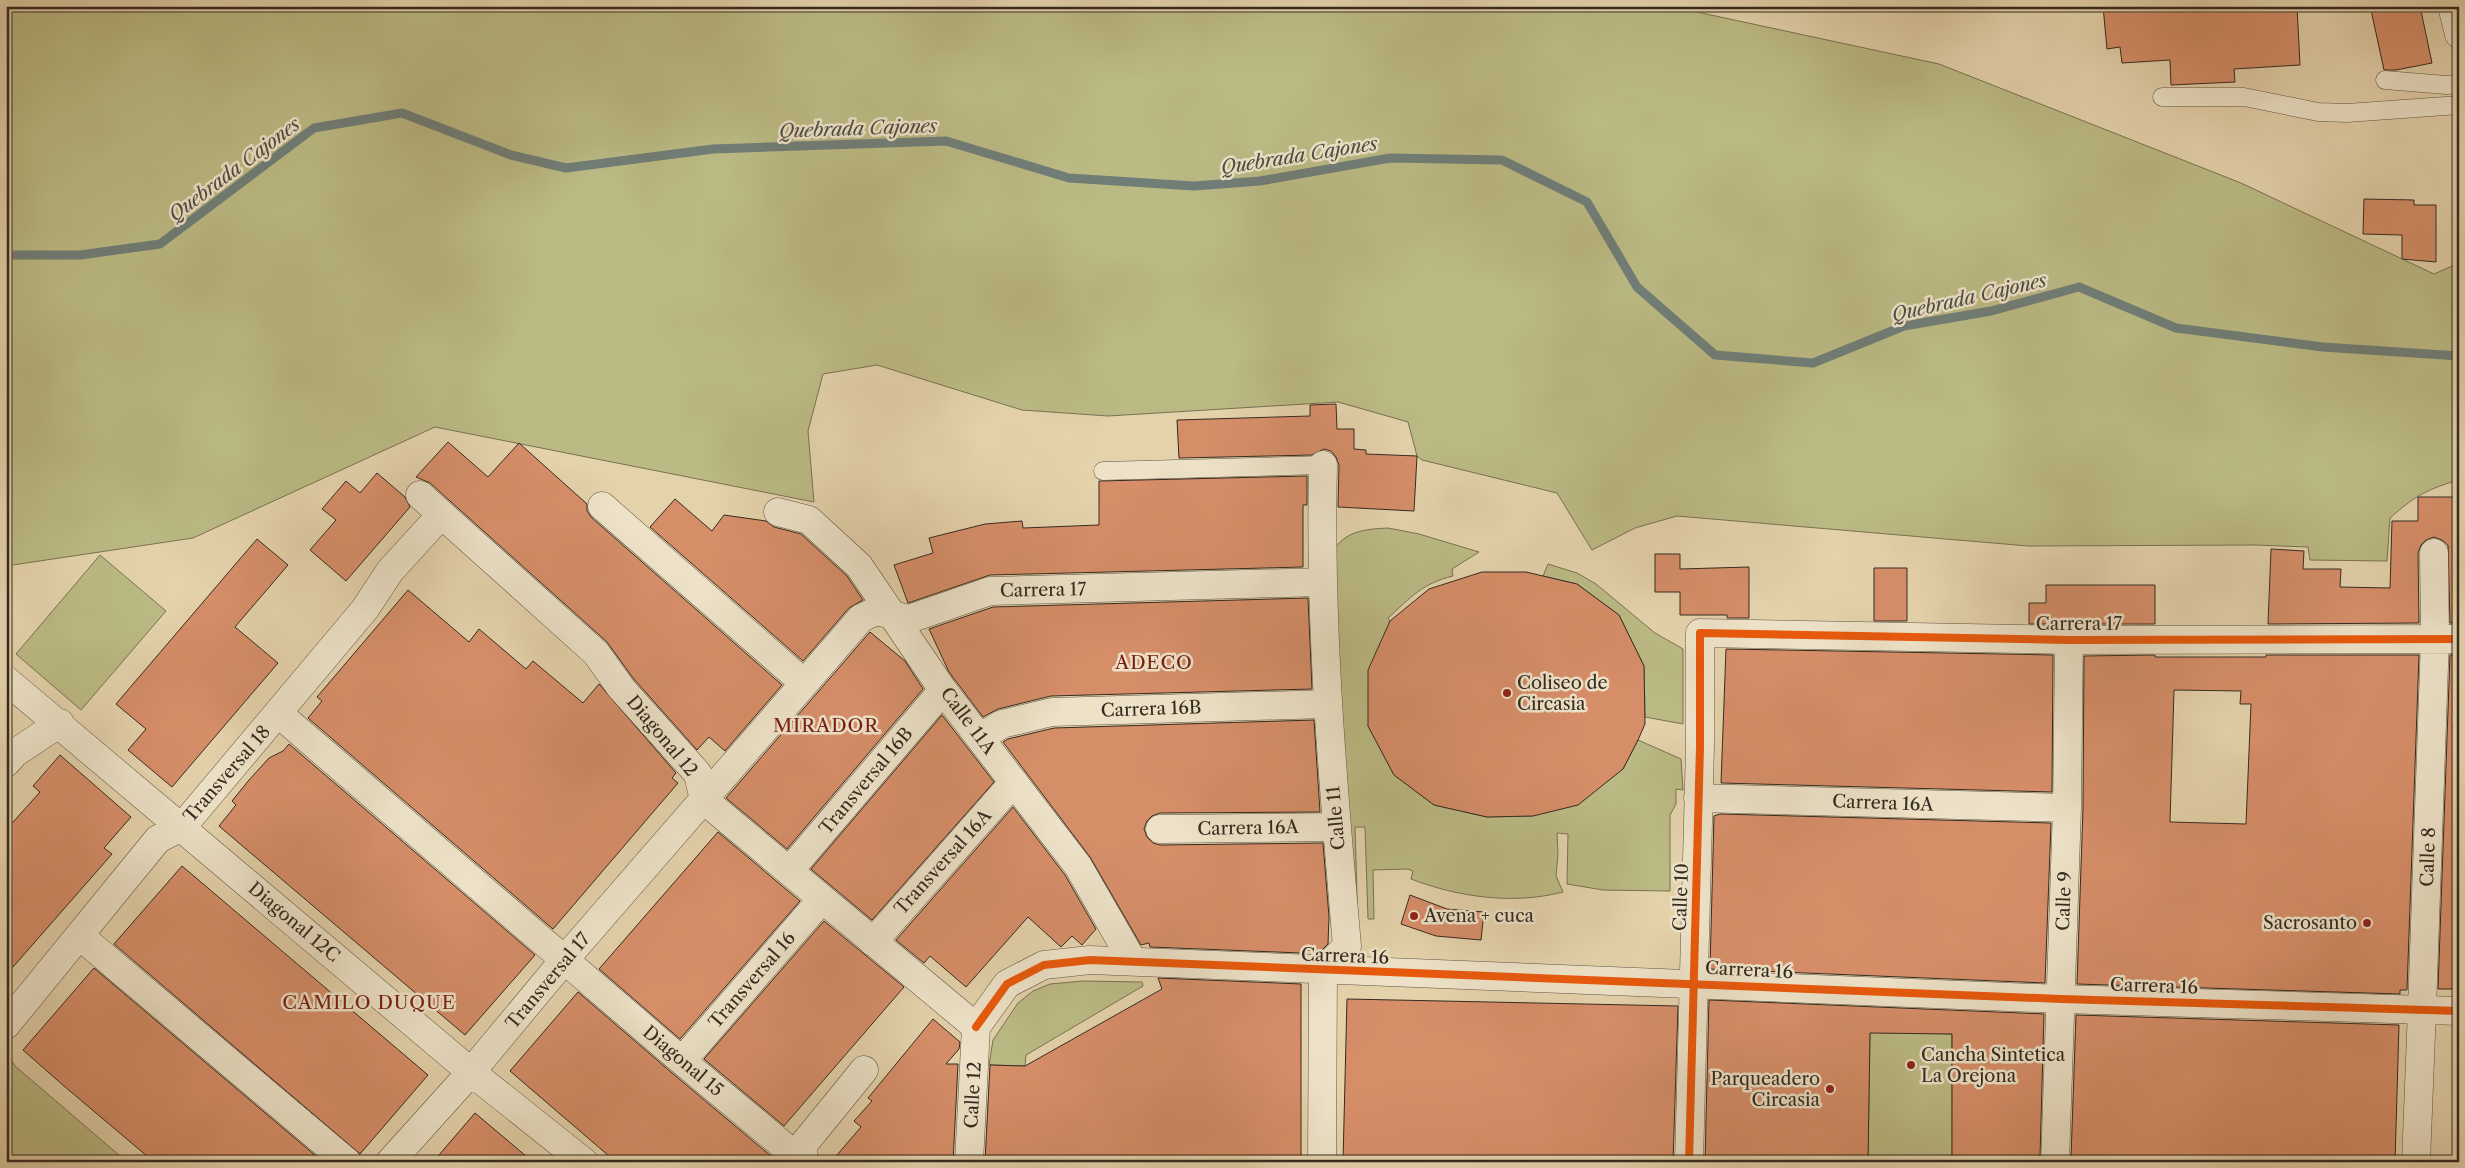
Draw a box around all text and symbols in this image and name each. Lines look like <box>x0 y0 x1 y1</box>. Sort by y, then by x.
water label: Quebrada Cajones <box>164 112 305 226</box>
water label: Quebrada Cajones <box>778 114 938 143</box>
water label: Quebrada Cajones <box>1219 132 1380 179</box>
water label: Quebrada Cajones <box>1889 268 2050 327</box>
street label: Carrera 17 <box>1000 578 1087 602</box>
street label: Carrera 17 <box>2036 613 2122 635</box>
district label: ADECO <box>1114 651 1193 674</box>
place label: Coliseo de Circasia <box>1517 672 1608 715</box>
street label: Calle 11A <box>936 683 1001 759</box>
marker: Coliseo de Circasia <box>1501 687 1513 699</box>
street label: Diagonal 12 <box>622 691 702 781</box>
street label: Carrera 16B <box>1100 696 1202 722</box>
district label: MIRADOR <box>773 714 879 737</box>
street label: Transversal 18 <box>179 721 275 827</box>
street label: Transversal 16B <box>815 723 917 839</box>
street label: Calle 11 <box>1322 785 1350 851</box>
street label: Carrera 16A <box>1832 790 1935 816</box>
street label: Transversal 16A <box>890 804 997 919</box>
street label: Carrera 16A <box>1197 816 1300 840</box>
street label: Calle 8 <box>2416 827 2440 887</box>
street label: Calle 10 <box>1669 863 1693 931</box>
street label: Calle 9 <box>2052 871 2076 931</box>
street label: Diagonal 12C <box>244 877 344 967</box>
place label: Avena + cuca <box>1423 905 1535 927</box>
marker: Avena + cuca <box>1408 910 1420 922</box>
place label: Sacrosanto <box>2263 912 2357 934</box>
marker: Sacrosanto <box>2361 917 2373 929</box>
street label: Transversal 16 <box>704 927 800 1033</box>
street label: Transversal 17 <box>501 928 595 1034</box>
street label: Carrera 16 <box>1301 943 1389 969</box>
street label: Carrera 16 <box>1704 957 1794 983</box>
street label: Carrera 16 <box>2110 973 2198 999</box>
district label: CAMILO DUQUE <box>282 991 456 1014</box>
street label: Diagonal 15 <box>638 1021 728 1101</box>
place label: Cancha Sintetica La Orejona <box>1921 1044 2066 1087</box>
marker: Cancha Sintetica La Orejona <box>1905 1059 1917 1071</box>
street label: Calle 12 <box>960 1061 986 1129</box>
place label: Parqueadero Circasia <box>1711 1068 1820 1111</box>
marker: Parqueadero Circasia <box>1824 1083 1836 1095</box>

